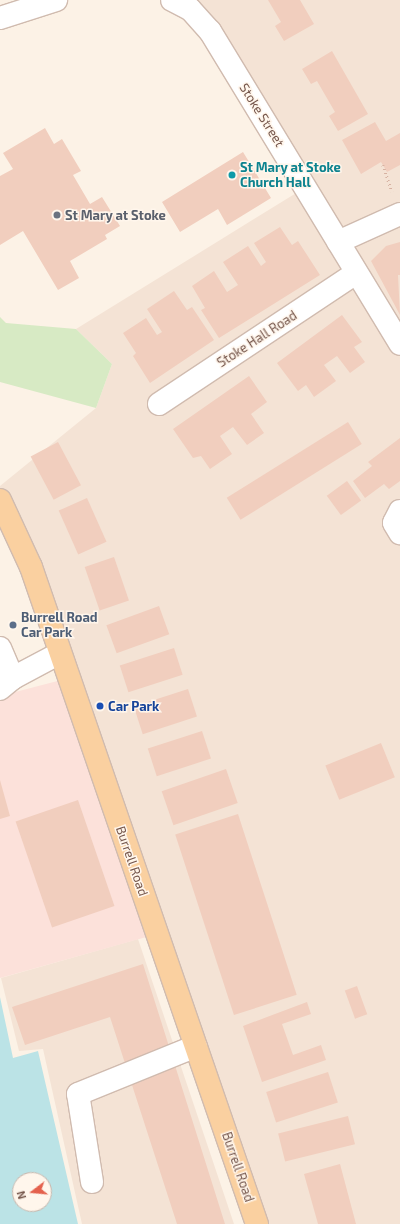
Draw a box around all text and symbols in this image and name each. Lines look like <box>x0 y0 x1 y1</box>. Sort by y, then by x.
street label: Stoke Street <box>236 80 288 150</box>
place label: St Mary at Stoke Church Hall <box>240 160 341 191</box>
marker: St Mary at Stoke Church Hall <box>227 170 237 180</box>
place label: St Mary at Stoke <box>65 207 166 223</box>
marker: St Mary at Stoke <box>52 210 62 220</box>
street label: Stoke Hall Road <box>214 307 300 371</box>
place label: Burrell Road Car Park <box>21 610 98 641</box>
marker: Burrell Road Car Park <box>8 620 18 630</box>
place label: Car Park <box>108 698 160 714</box>
marker: Car Park <box>95 701 105 711</box>
street label: Burrell Road <box>113 824 151 898</box>
street label: Burrell Road <box>219 1130 257 1204</box>
north arrow <box>12 1172 52 1212</box>
text: N <box>14 1190 28 1201</box>

